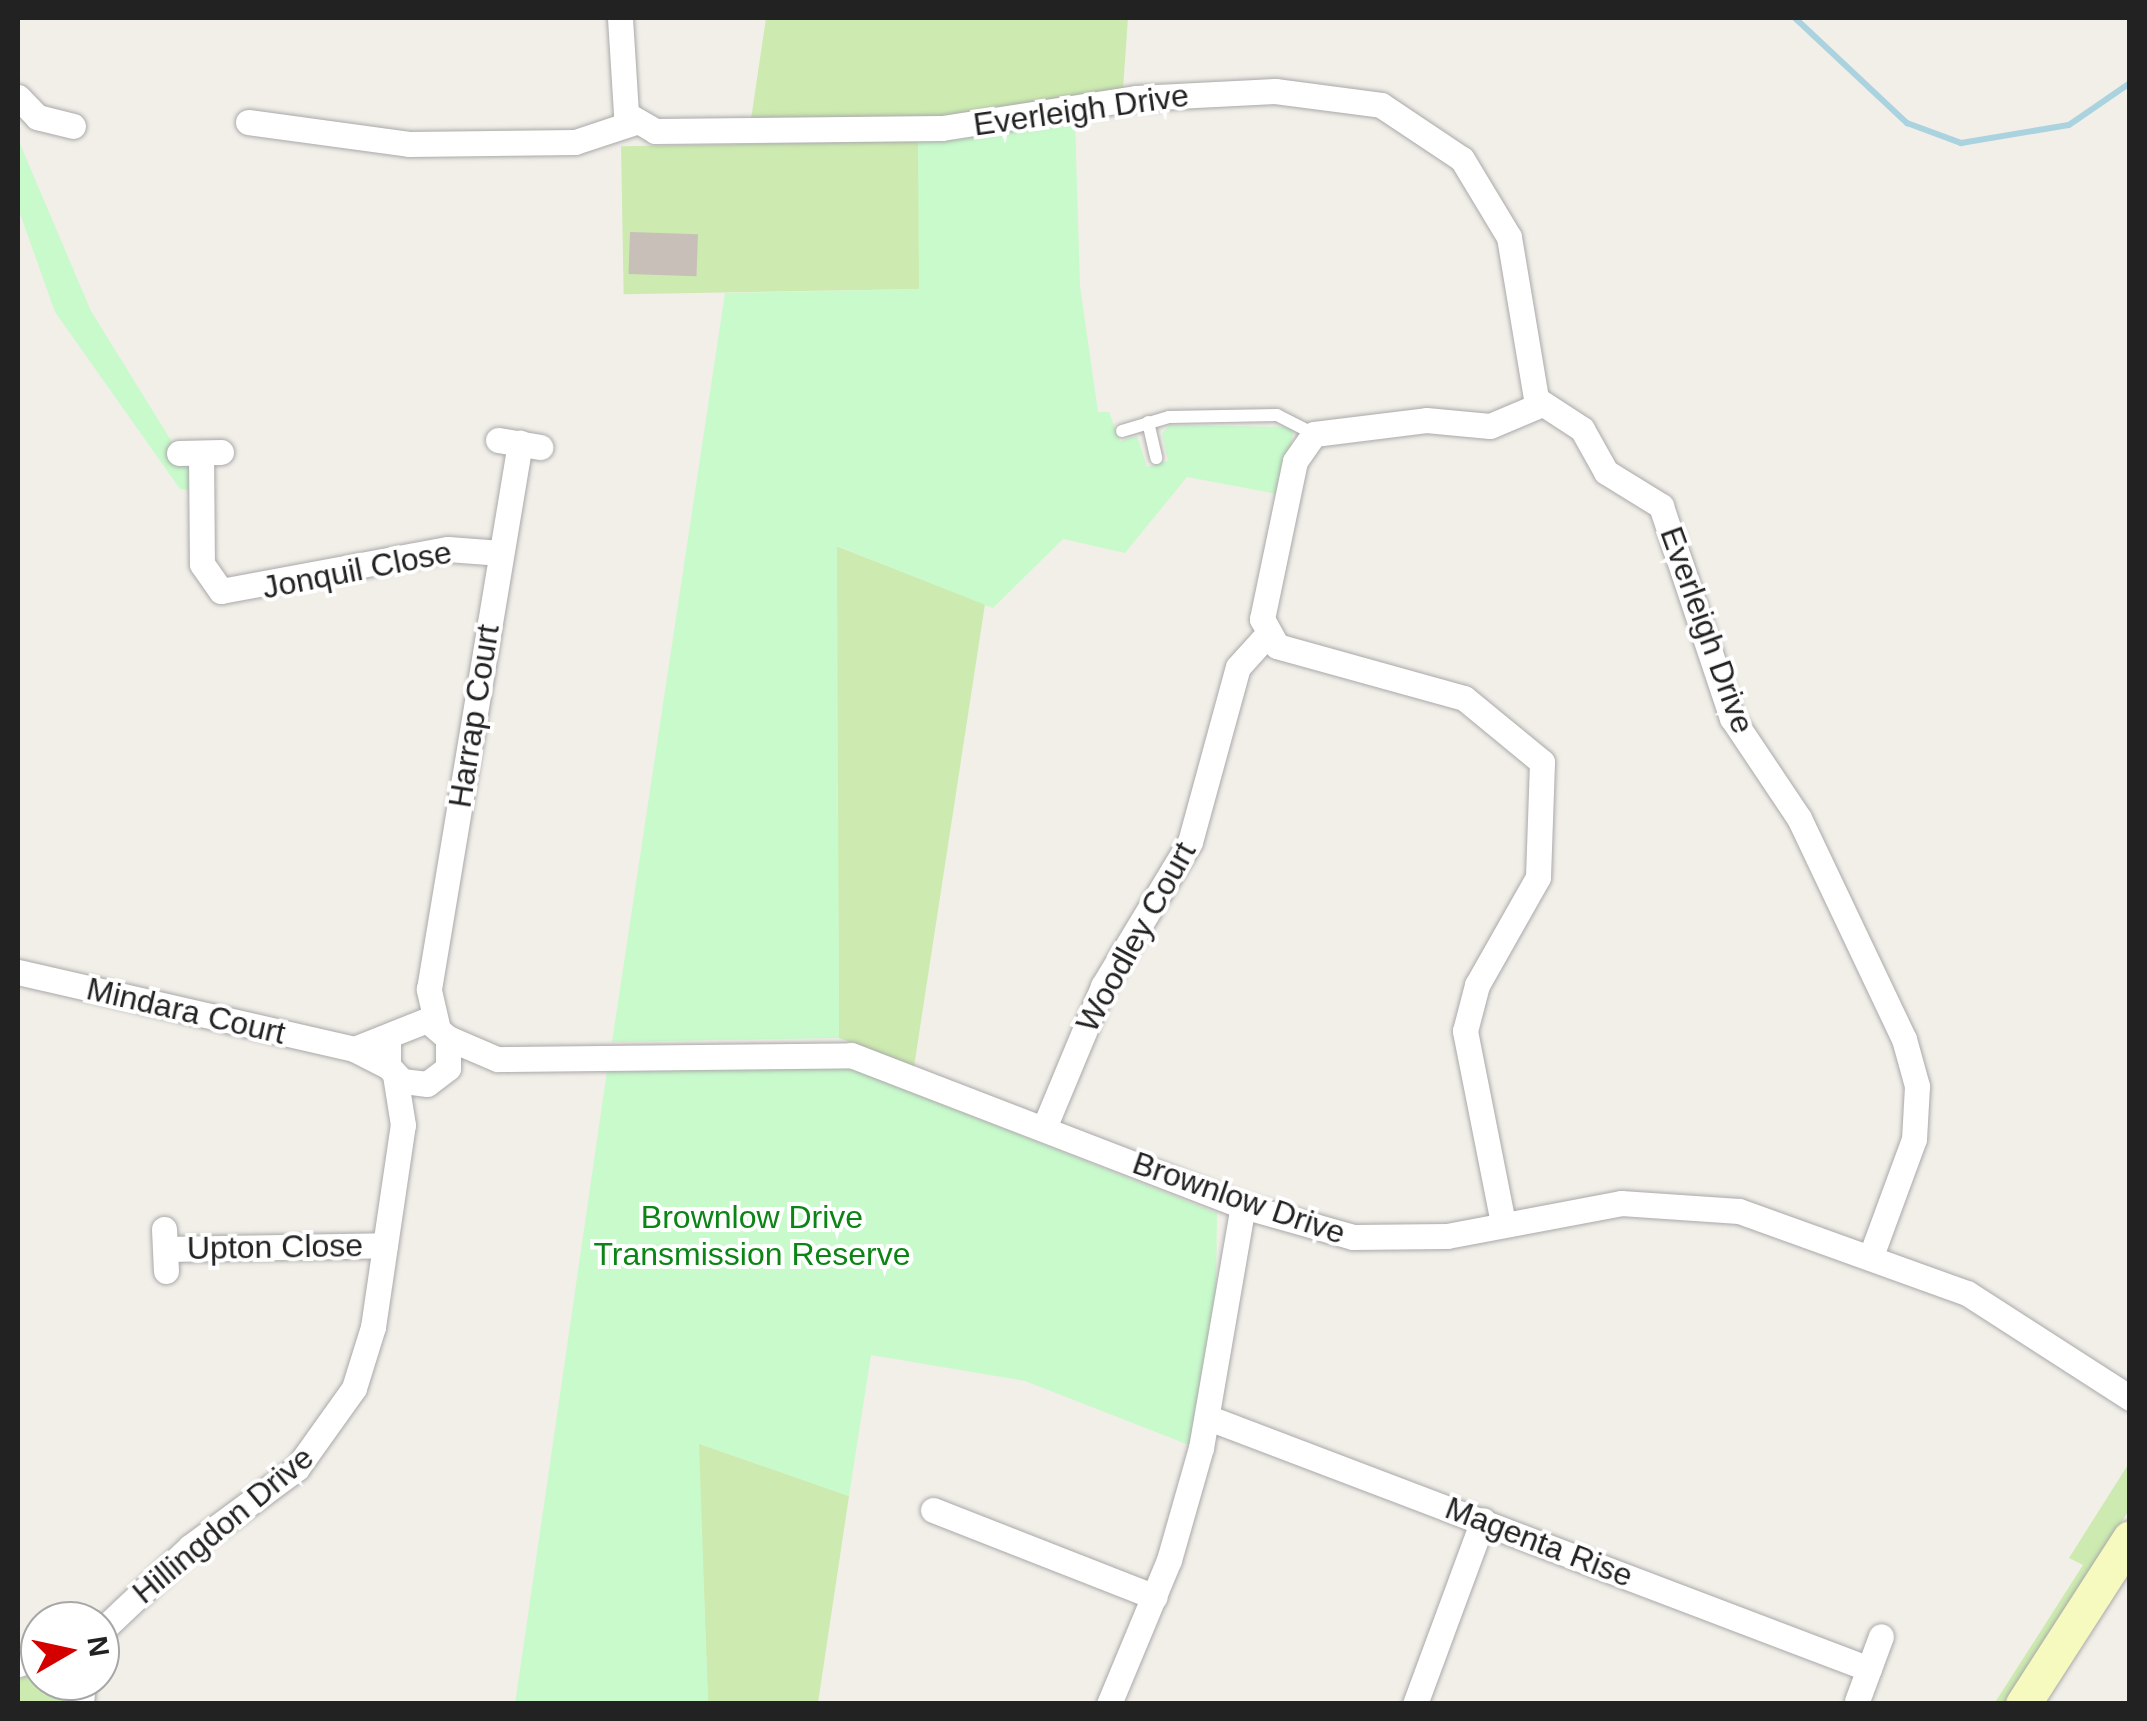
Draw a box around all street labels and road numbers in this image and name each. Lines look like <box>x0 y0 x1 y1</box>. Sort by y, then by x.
street label: Everleigh Drive <box>971 76 1191 144</box>
street label: Everleigh Drive <box>1652 521 1762 739</box>
street label: Jonquil Close <box>259 533 455 607</box>
street label: Harrap Court <box>441 622 507 810</box>
street label: Woodley Court <box>1068 835 1204 1039</box>
street label: Mindara Court <box>83 969 289 1053</box>
street label: Brownlow Drive <box>1128 1144 1350 1252</box>
street label: Upton Close <box>187 1226 363 1268</box>
street label: Hillingdon Drive <box>125 1438 321 1612</box>
street label: Magenta Rise <box>1440 1489 1638 1595</box>

